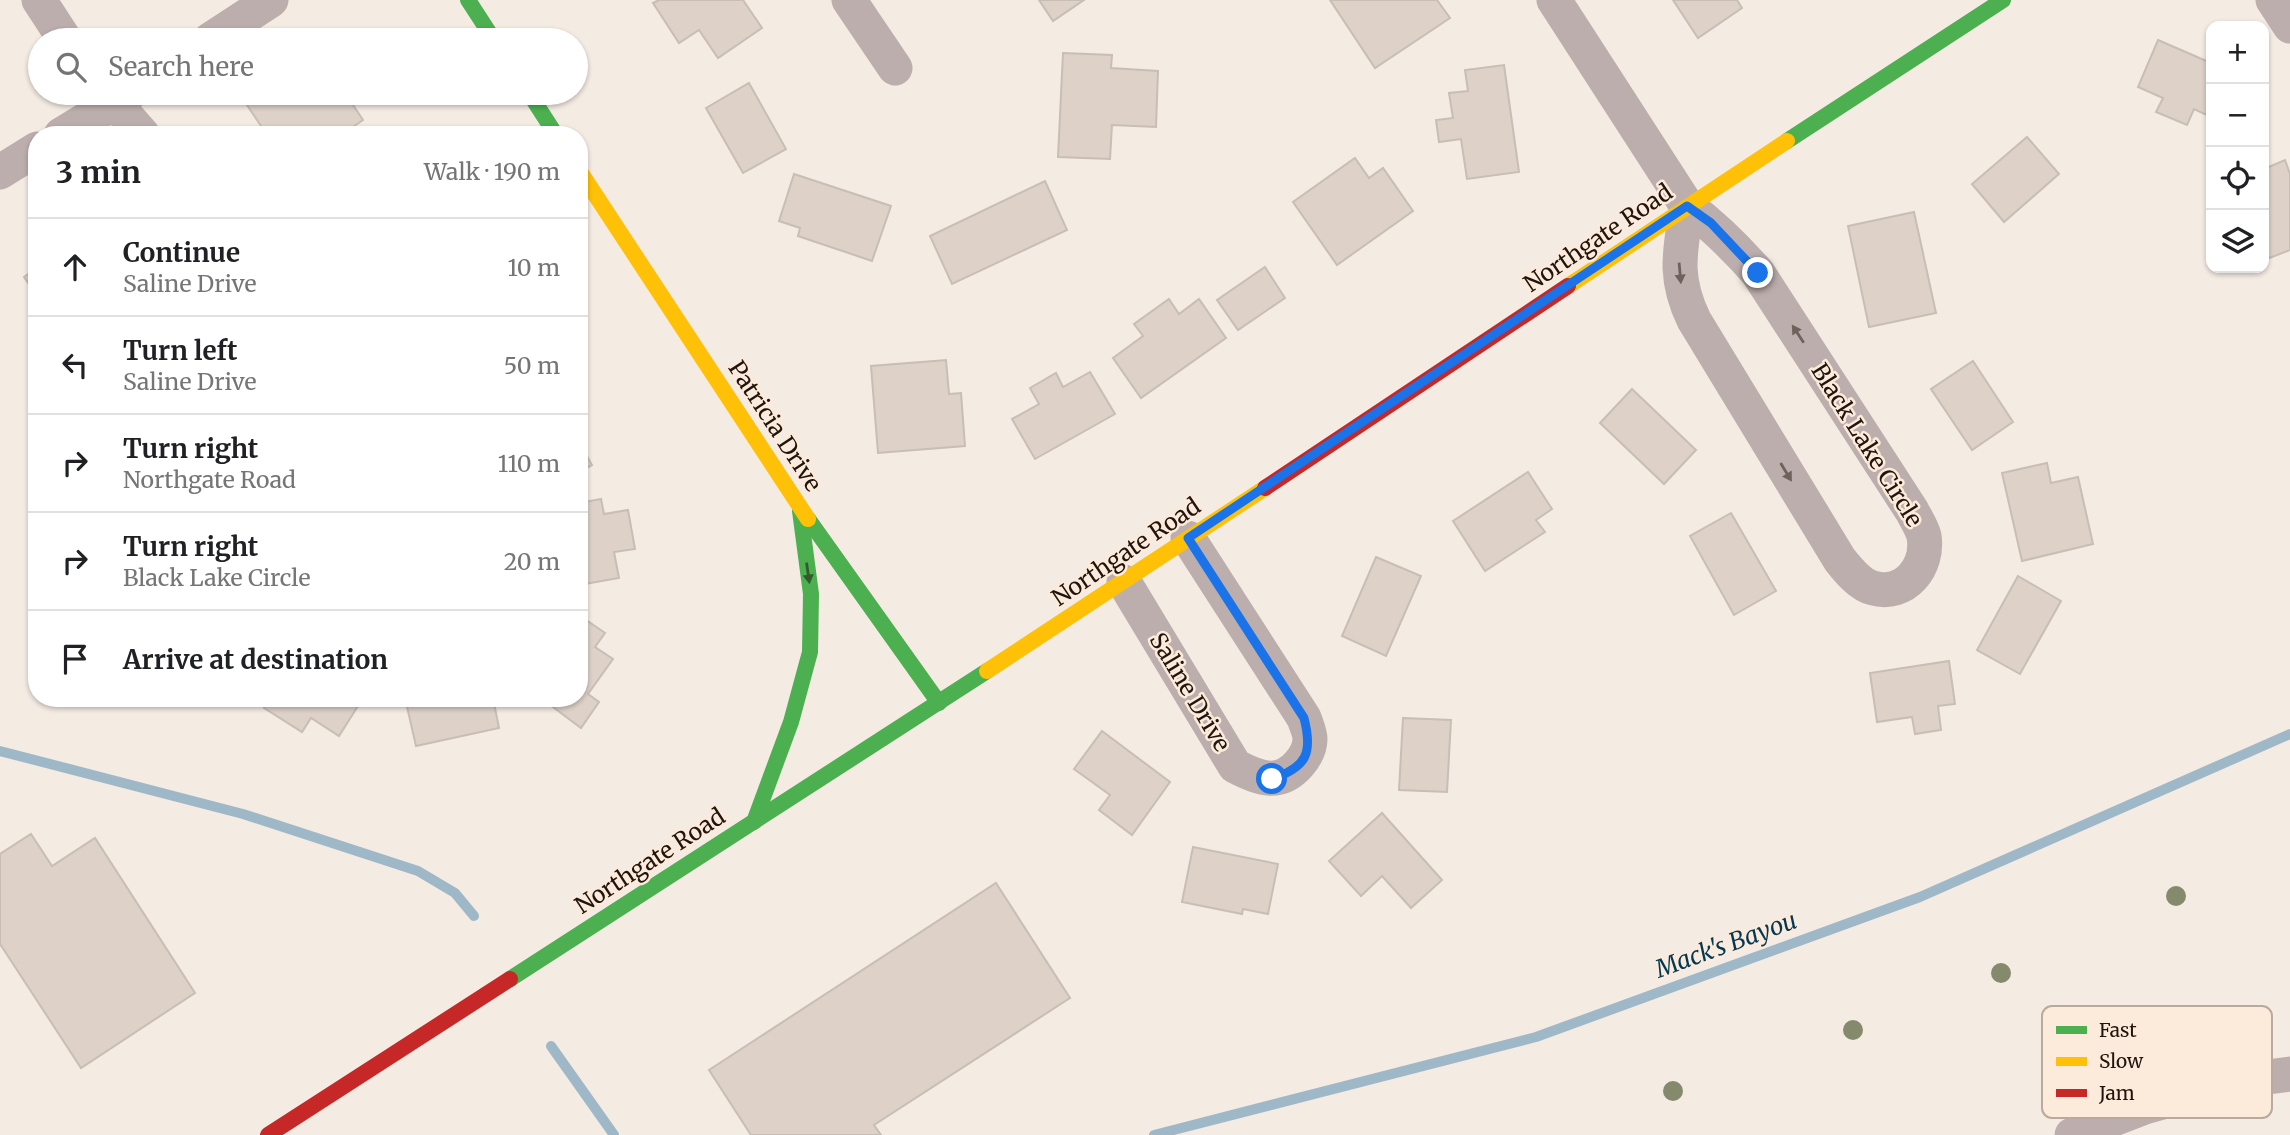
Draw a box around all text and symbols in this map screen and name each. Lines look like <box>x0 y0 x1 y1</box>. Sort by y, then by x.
map controls <box>2206 21 2269 273</box>
button: + <box>2206 21 2269 84</box>
search box <box>28 28 588 105</box>
icon: search <box>52 48 90 86</box>
text: Search here <box>108 50 254 83</box>
button: − <box>2206 84 2269 147</box>
button: locate <box>2206 147 2269 210</box>
text: 3 min <box>56 153 141 191</box>
text: Walk · 190 m <box>424 157 560 186</box>
street label: Northgate Road <box>1518 177 1678 298</box>
button: layers <box>2206 210 2269 273</box>
text: Continue <box>123 236 240 269</box>
icon: ahead <box>56 248 94 286</box>
text: 10 m <box>507 253 560 282</box>
route end <box>1742 257 1773 288</box>
one-way arrow <box>1675 262 1686 284</box>
text: Saline Drive <box>123 269 257 298</box>
one-way arrow <box>1791 324 1804 344</box>
text: Turn left <box>123 334 237 367</box>
icon: left <box>56 346 94 384</box>
text: 50 m <box>504 351 560 380</box>
street label: Patricia Drive <box>722 355 828 496</box>
street label: Black Lake Circle <box>1805 358 1929 532</box>
text: Saline Drive <box>123 367 257 396</box>
text: Turn right <box>123 432 258 465</box>
icon: right <box>56 444 94 482</box>
text: 110 m <box>498 449 560 478</box>
one-way arrow <box>1780 463 1793 482</box>
text: Northgate Road <box>123 465 296 494</box>
street label: Northgate Road <box>1046 491 1206 612</box>
text: Turn right <box>123 530 258 563</box>
icon: right <box>56 542 94 580</box>
text: 20 m <box>504 547 560 576</box>
one-way arrow <box>803 562 814 584</box>
text: Black Lake Circle <box>123 563 310 592</box>
street label: Saline Drive <box>1144 627 1237 756</box>
icon: arrive <box>56 640 94 678</box>
text: Arrive at destination <box>123 643 388 676</box>
route start <box>1256 763 1287 794</box>
street label: Northgate Road <box>569 801 730 920</box>
water label: Mack's Bayou <box>1650 905 1801 985</box>
legend <box>2042 1006 2272 1118</box>
text: Fast <box>2099 1018 2137 1042</box>
text: Slow <box>2099 1049 2144 1073</box>
text: Jam <box>2098 1081 2135 1105</box>

